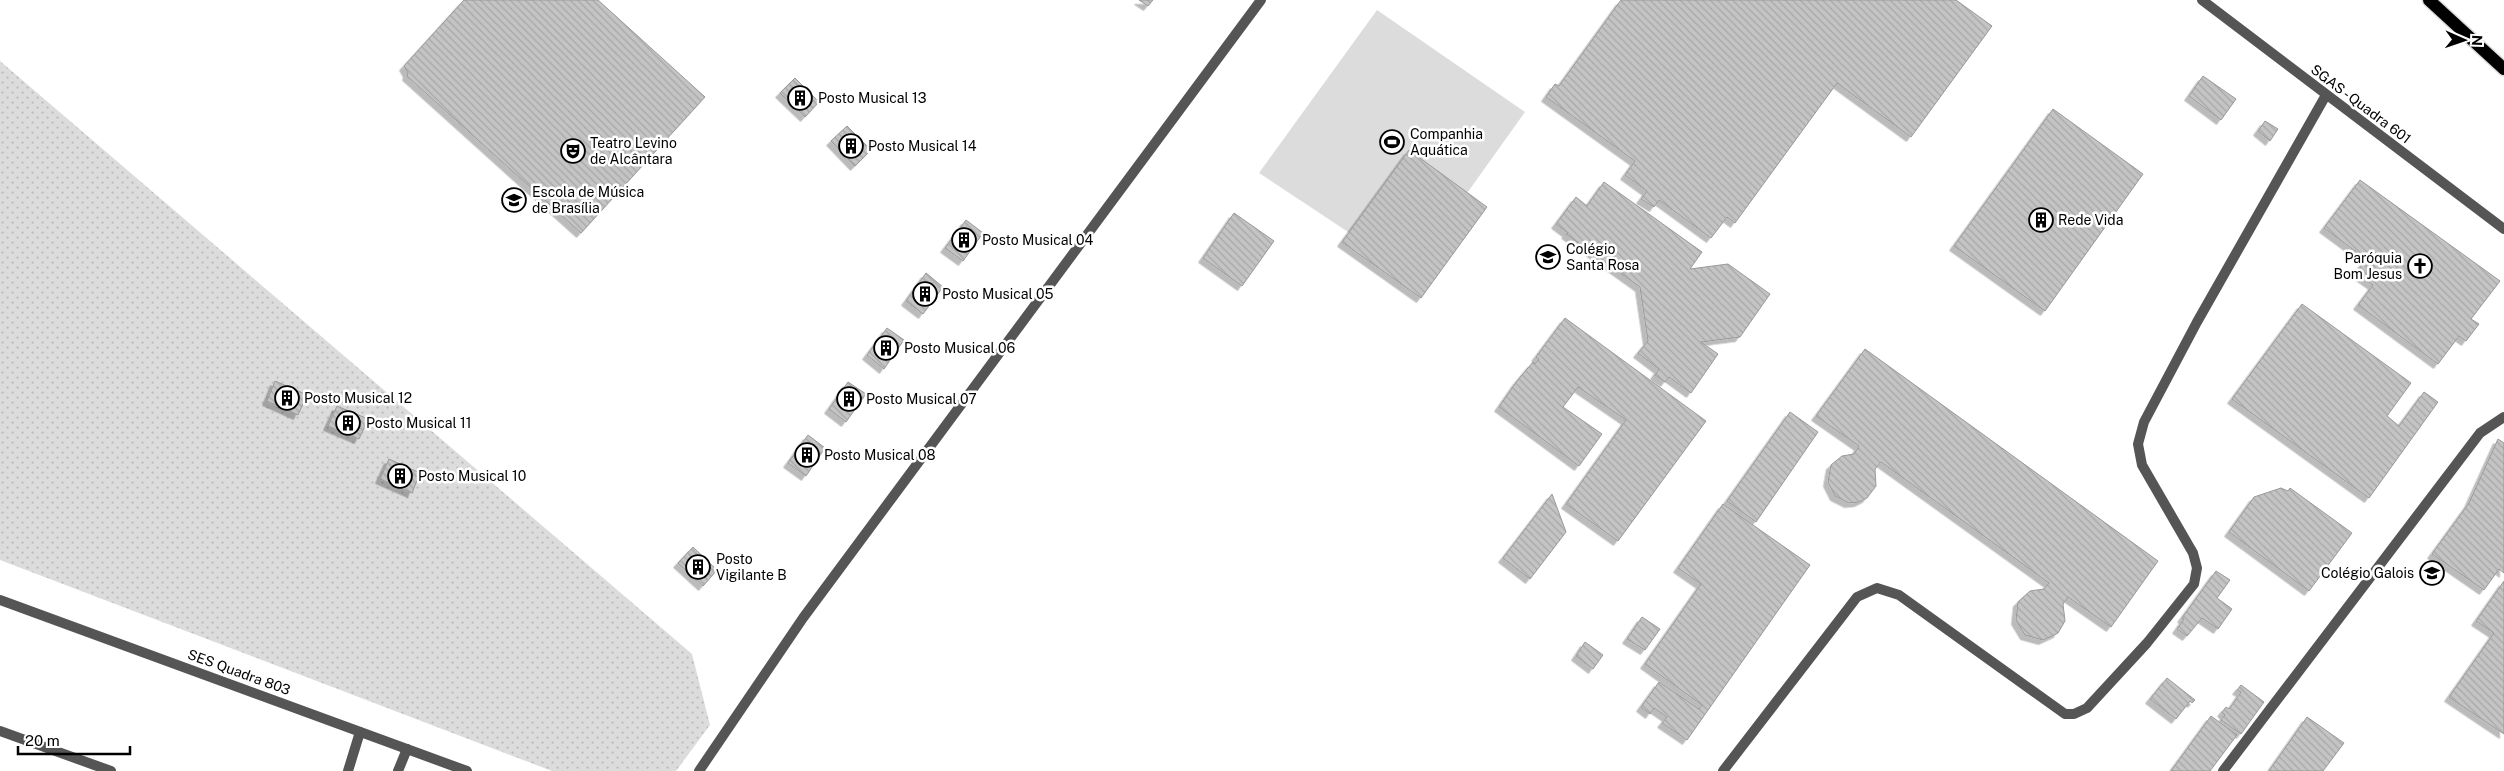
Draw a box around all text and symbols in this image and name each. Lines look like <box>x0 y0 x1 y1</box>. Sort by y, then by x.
north arrow <box>2439 15 2489 65</box>
text: N <box>2469 35 2485 46</box>
street label: SGAS - Quadra 601 <box>2308 61 2414 147</box>
building icon: Posto Musical 13 <box>787 85 813 111</box>
place label: Posto Musical 13 <box>818 90 927 106</box>
place label: Companhia Aquática <box>1410 126 1483 158</box>
sports icon: Companhia Aquática <box>1379 129 1405 155</box>
building icon: Posto Musical 14 <box>838 133 864 159</box>
place label: Teatro Levino de Alcântara <box>590 135 677 167</box>
theatre icon: Teatro Levino de Alcântara <box>560 138 586 164</box>
place label: Posto Musical 14 <box>868 138 977 154</box>
place label: Escola de Música de Brasília <box>532 184 644 216</box>
school or university icon: Escola de Música de Brasília <box>501 187 527 213</box>
building icon: Rede Vida <box>2028 207 2054 233</box>
place label: Rede Vida <box>2058 212 2123 228</box>
building icon: Posto Musical 04 <box>951 227 977 253</box>
place label: Posto Musical 04 <box>982 232 1094 248</box>
place label: Colégio Santa Rosa <box>1566 241 1639 273</box>
school or university icon: Colégio Santa Rosa <box>1535 244 1561 270</box>
place label: Paróquia Bom Jesus <box>2334 250 2402 282</box>
church icon: Paróquia Bom Jesus <box>2407 253 2433 279</box>
building icon: Posto Musical 05 <box>912 281 938 307</box>
place label: Posto Musical 05 <box>942 286 1054 302</box>
building icon: Posto Musical 06 <box>873 335 899 361</box>
place label: Posto Musical 06 <box>904 340 1016 356</box>
building icon: Posto Musical 12 <box>274 385 300 411</box>
building icon: Posto Musical 07 <box>836 386 862 412</box>
place label: Posto Musical 12 <box>304 390 412 406</box>
place label: Posto Musical 07 <box>866 391 977 407</box>
building icon: Posto Musical 11 <box>335 410 361 436</box>
place label: Posto Musical 11 <box>366 415 471 431</box>
building icon: Posto Musical 08 <box>794 442 820 468</box>
place label: Posto Musical 08 <box>824 447 936 463</box>
building icon: Posto Musical 10 <box>387 463 413 489</box>
place label: Posto Musical 10 <box>418 468 526 484</box>
place label: Posto Vigilante B <box>716 551 787 583</box>
building icon: Posto Vigilante B <box>685 554 711 580</box>
school or university icon: Colégio Galois <box>2419 560 2445 586</box>
place label: Colégio Galois <box>2321 565 2414 581</box>
street label: SES Quadra 803 <box>185 646 293 698</box>
scale bar <box>18 724 130 756</box>
text: 20 m <box>25 732 60 749</box>

